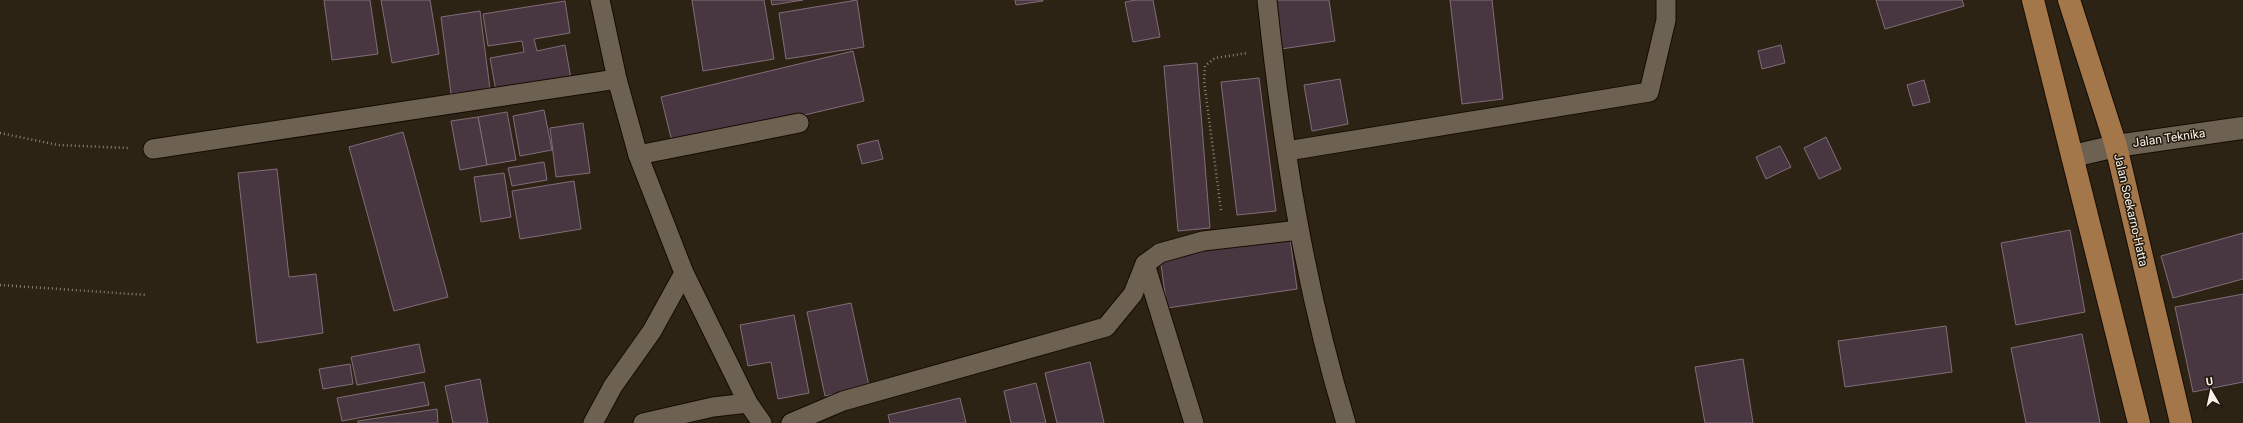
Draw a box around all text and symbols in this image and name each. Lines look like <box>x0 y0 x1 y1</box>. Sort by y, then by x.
street label: Jalan Teknika <box>2132 126 2206 150</box>
street label: Jalan Soekarno-Hatta <box>2111 152 2151 268</box>
north arrow <box>2191 371 2231 411</box>
text: U <box>2205 375 2214 389</box>

